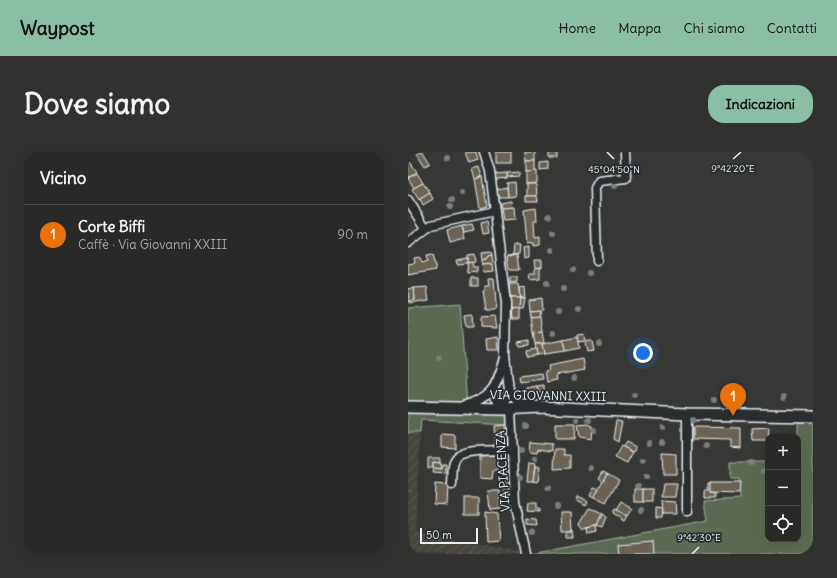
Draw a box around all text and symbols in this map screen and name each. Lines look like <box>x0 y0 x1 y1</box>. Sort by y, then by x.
text: Waypost <box>20 16 95 40</box>
text: Home <box>558 19 596 37</box>
text: Mappa <box>618 19 661 37</box>
text: Chi siamo <box>683 19 745 37</box>
text: Contatti <box>767 19 817 37</box>
button: Indicazioni <box>708 85 813 123</box>
text: Dove siamo <box>24 86 170 122</box>
text: 9°42'20"E <box>711 162 755 175</box>
text: 45°04'50"N <box>588 163 640 176</box>
text: Vicino <box>40 167 86 189</box>
text: Corte Biffi <box>78 217 145 236</box>
text: 1 <box>50 226 56 243</box>
text: 90 m <box>337 226 368 243</box>
text: Caffè · Via Giovanni XXIII <box>78 236 227 253</box>
your location <box>633 343 653 363</box>
pin: 1 <box>720 383 746 416</box>
street label: VIA GIOVANNI XXIII <box>490 387 606 404</box>
street label: VIA PIACENZA <box>492 430 513 512</box>
map controls <box>765 434 801 542</box>
button: + <box>765 434 801 470</box>
button: − <box>765 470 801 506</box>
button: locate <box>765 506 801 542</box>
scale bar <box>420 526 478 545</box>
text: 50 m <box>426 528 452 542</box>
text: 9°42'30"E <box>677 531 721 544</box>

